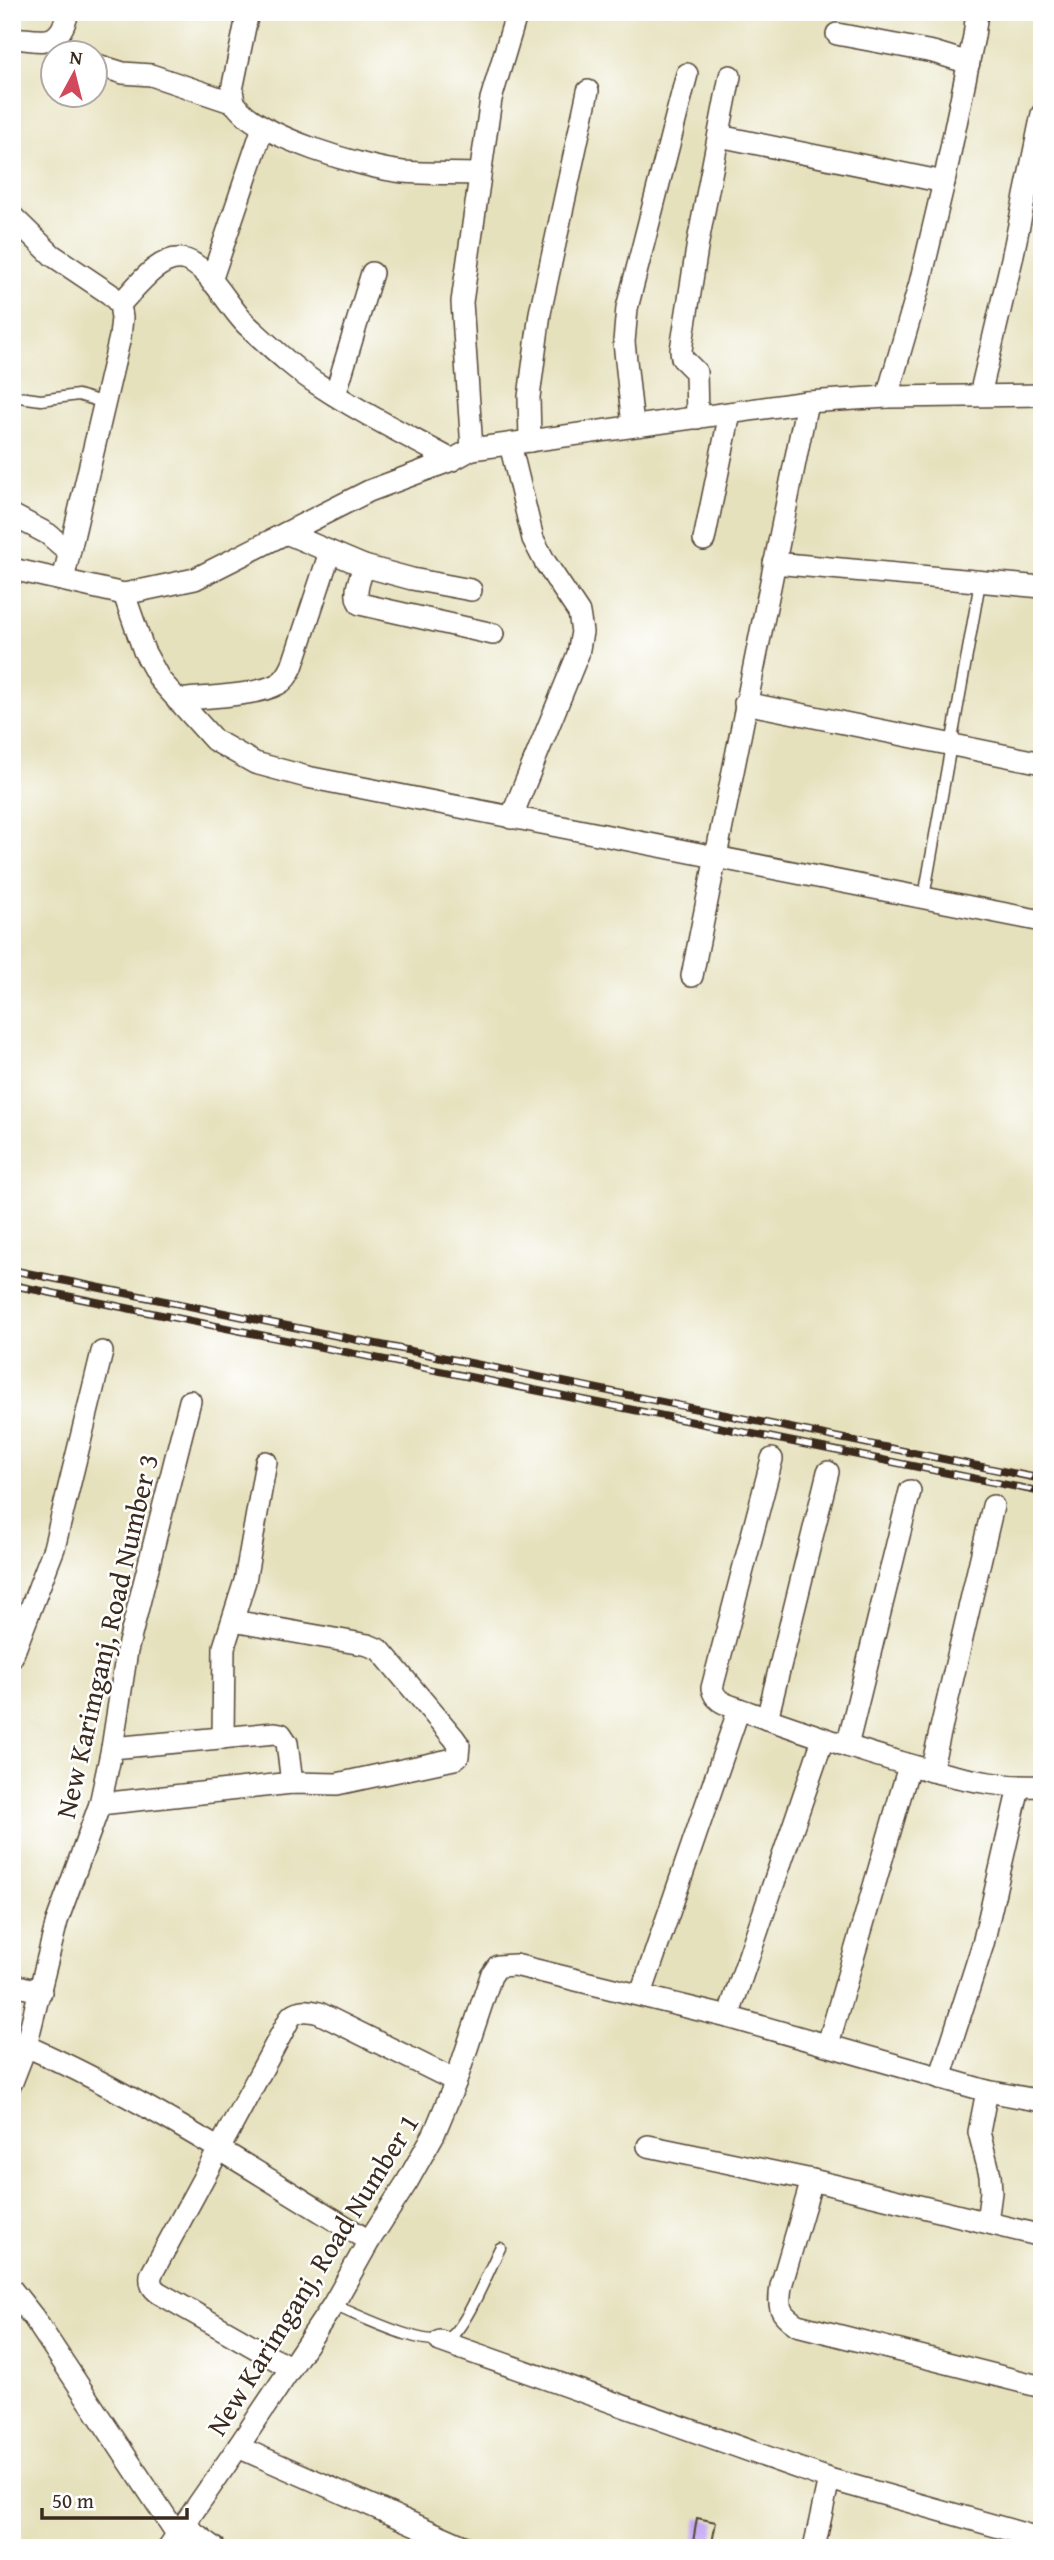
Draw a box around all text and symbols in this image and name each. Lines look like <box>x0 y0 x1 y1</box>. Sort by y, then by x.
north arrow <box>38 38 108 108</box>
text: N <box>68 42 84 72</box>
street label: New Karimganj, Road Number 3 <box>44 1450 168 1822</box>
street label: New Karimganj, Road Number 1 <box>196 2105 428 2443</box>
scale bar <box>42 2476 187 2520</box>
text: 50 m <box>52 2485 94 2516</box>

